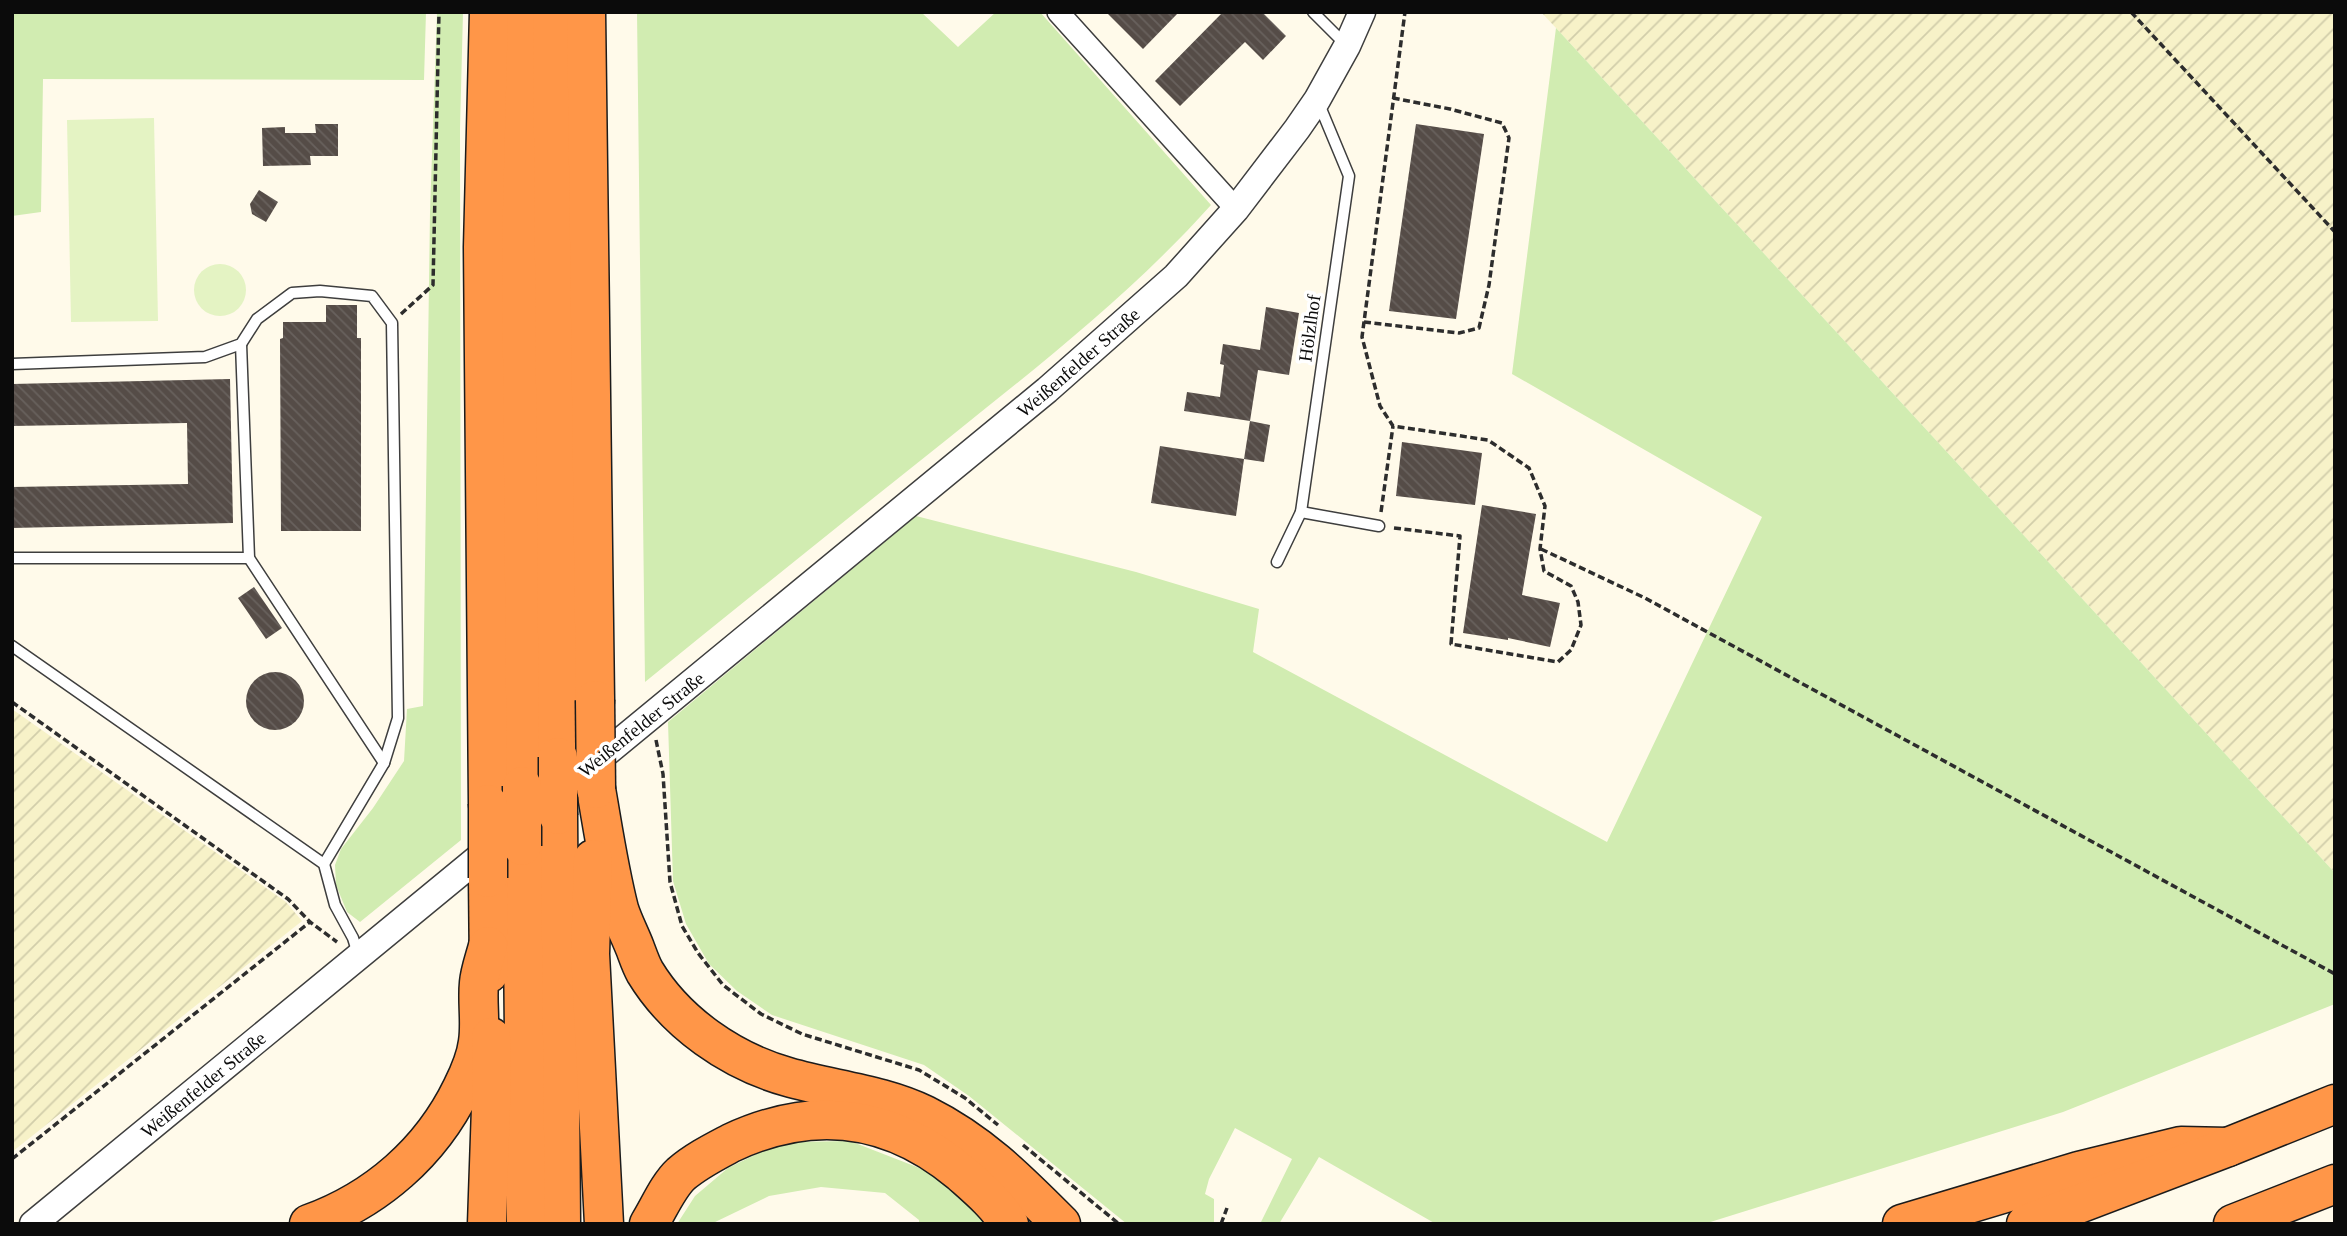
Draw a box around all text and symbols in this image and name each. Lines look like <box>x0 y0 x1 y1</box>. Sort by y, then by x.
street label: Hölzlhof <box>1294 293 1325 363</box>
street label: Weißenfelder Straße <box>1013 303 1144 421</box>
street label: Weißenfelder Straße <box>574 667 708 781</box>
street label: Weißenfelder Straße <box>137 1027 270 1142</box>

